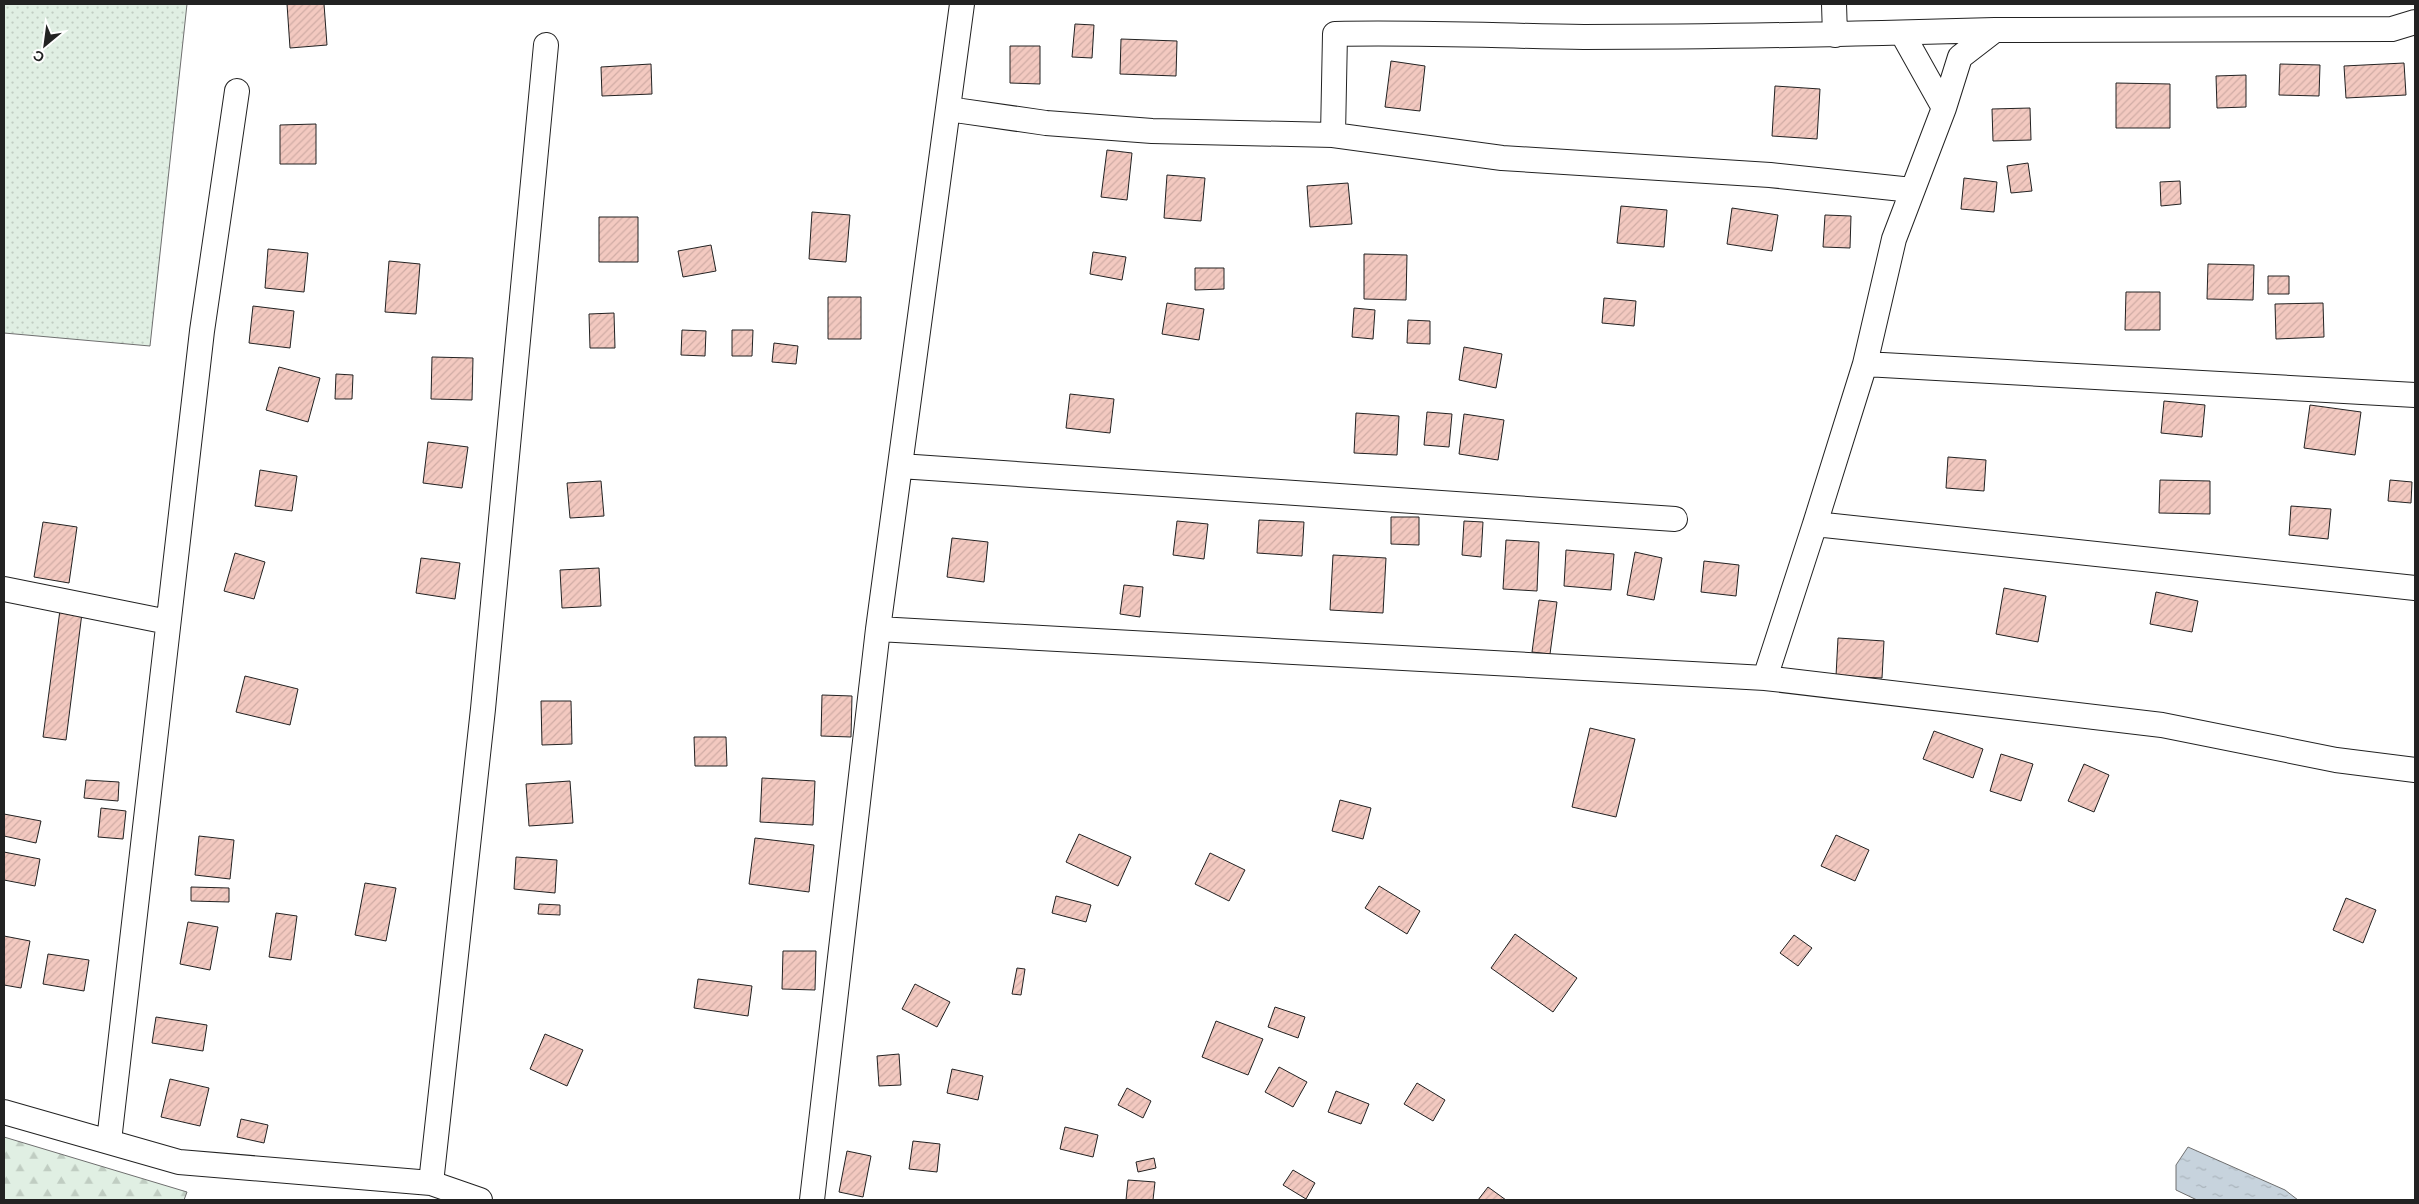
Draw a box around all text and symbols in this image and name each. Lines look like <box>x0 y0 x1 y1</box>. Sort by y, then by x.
north arrow <box>20 20 70 70</box>
text: С <box>30 47 47 66</box>

